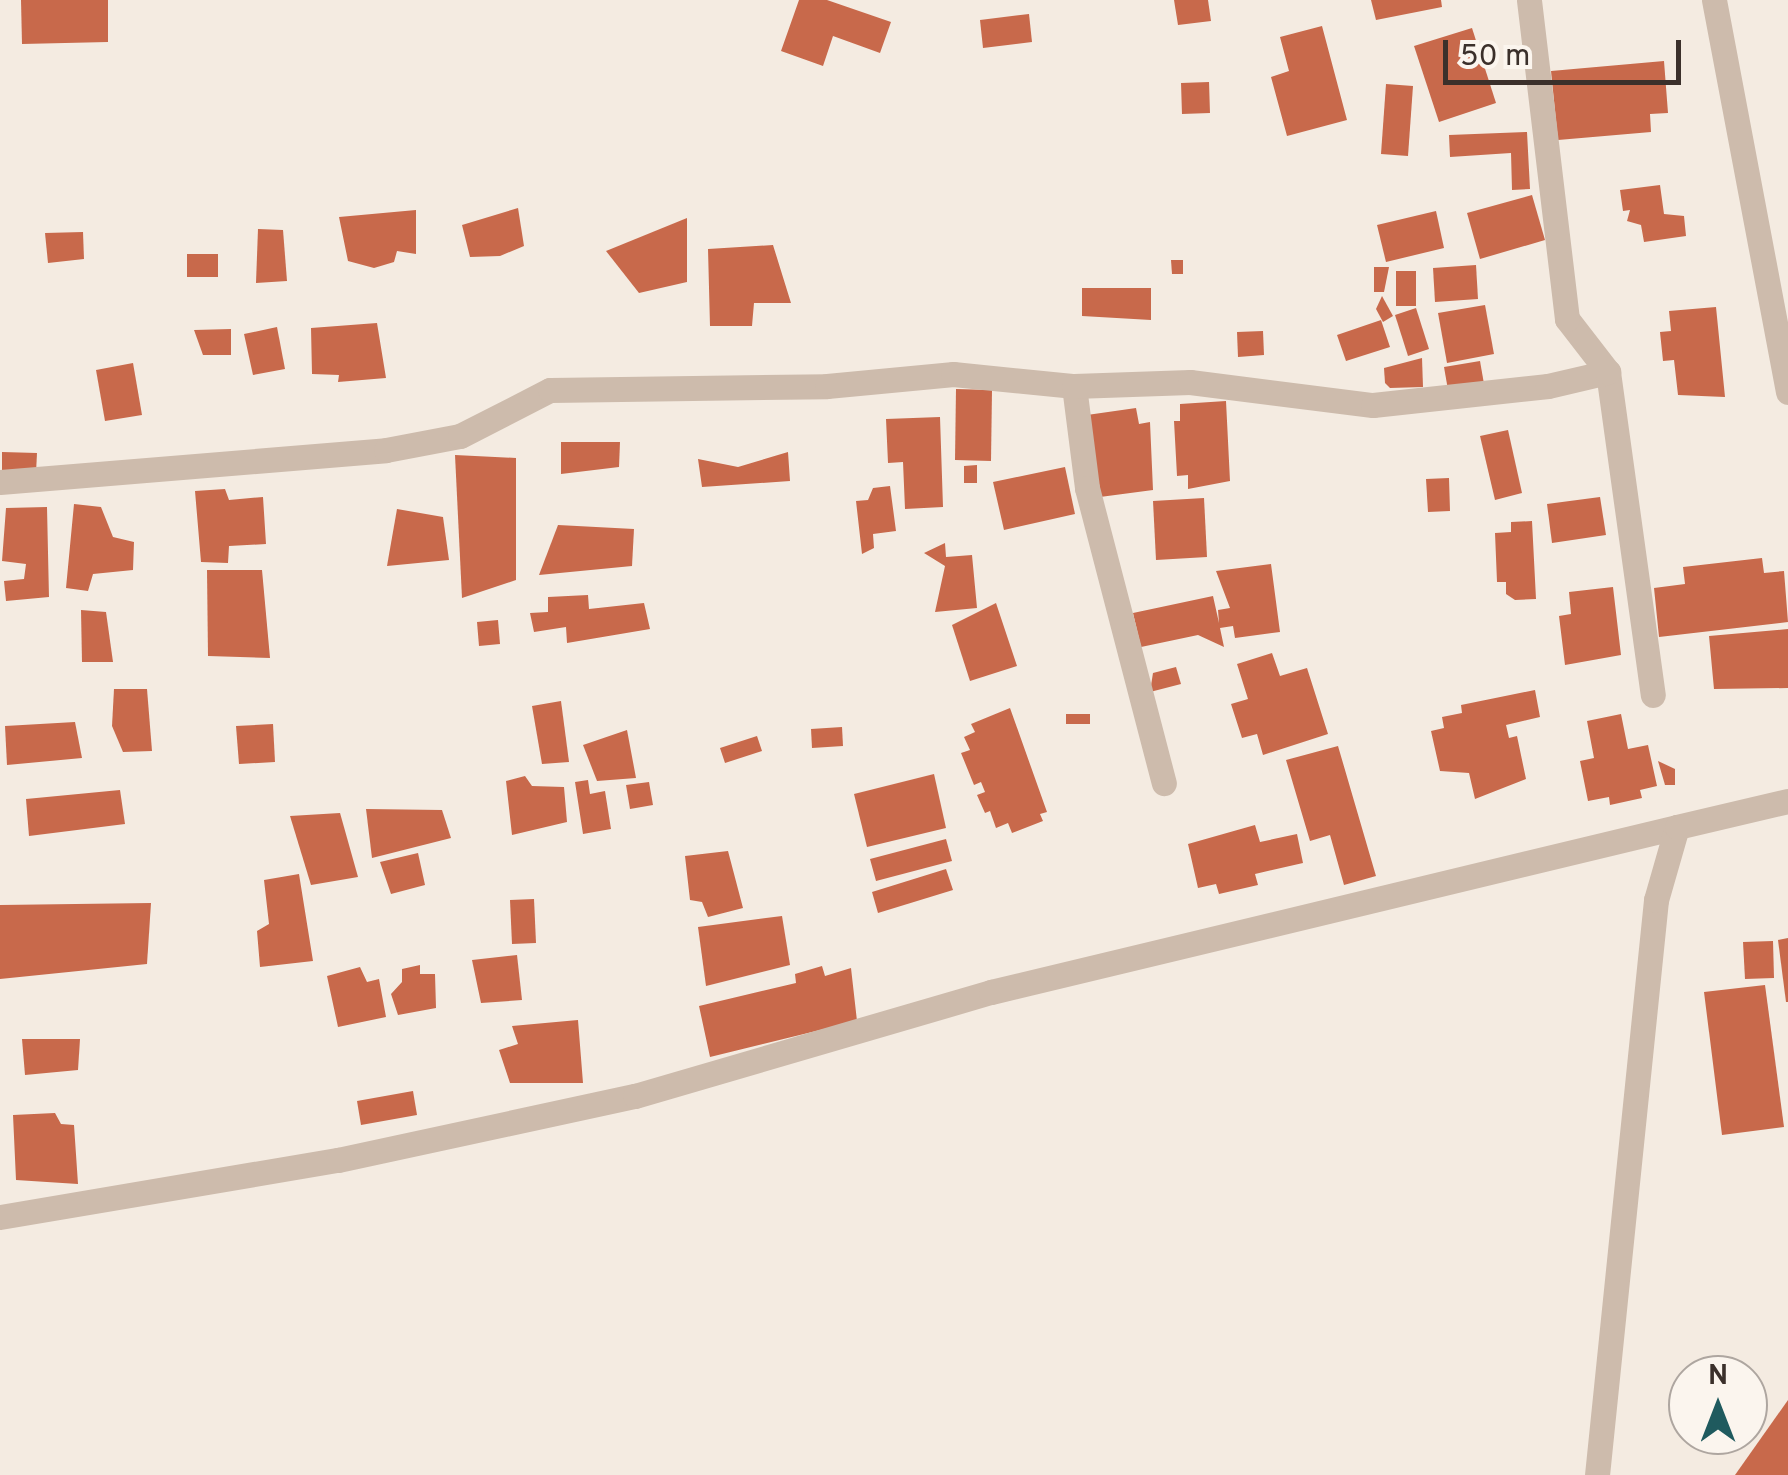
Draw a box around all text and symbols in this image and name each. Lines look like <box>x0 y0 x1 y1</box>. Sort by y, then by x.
scale bar <box>1448 20 1686 82</box>
text: 50 m <box>1460 39 1530 76</box>
north arrow <box>1668 1355 1768 1455</box>
text: N <box>1708 1359 1728 1395</box>

